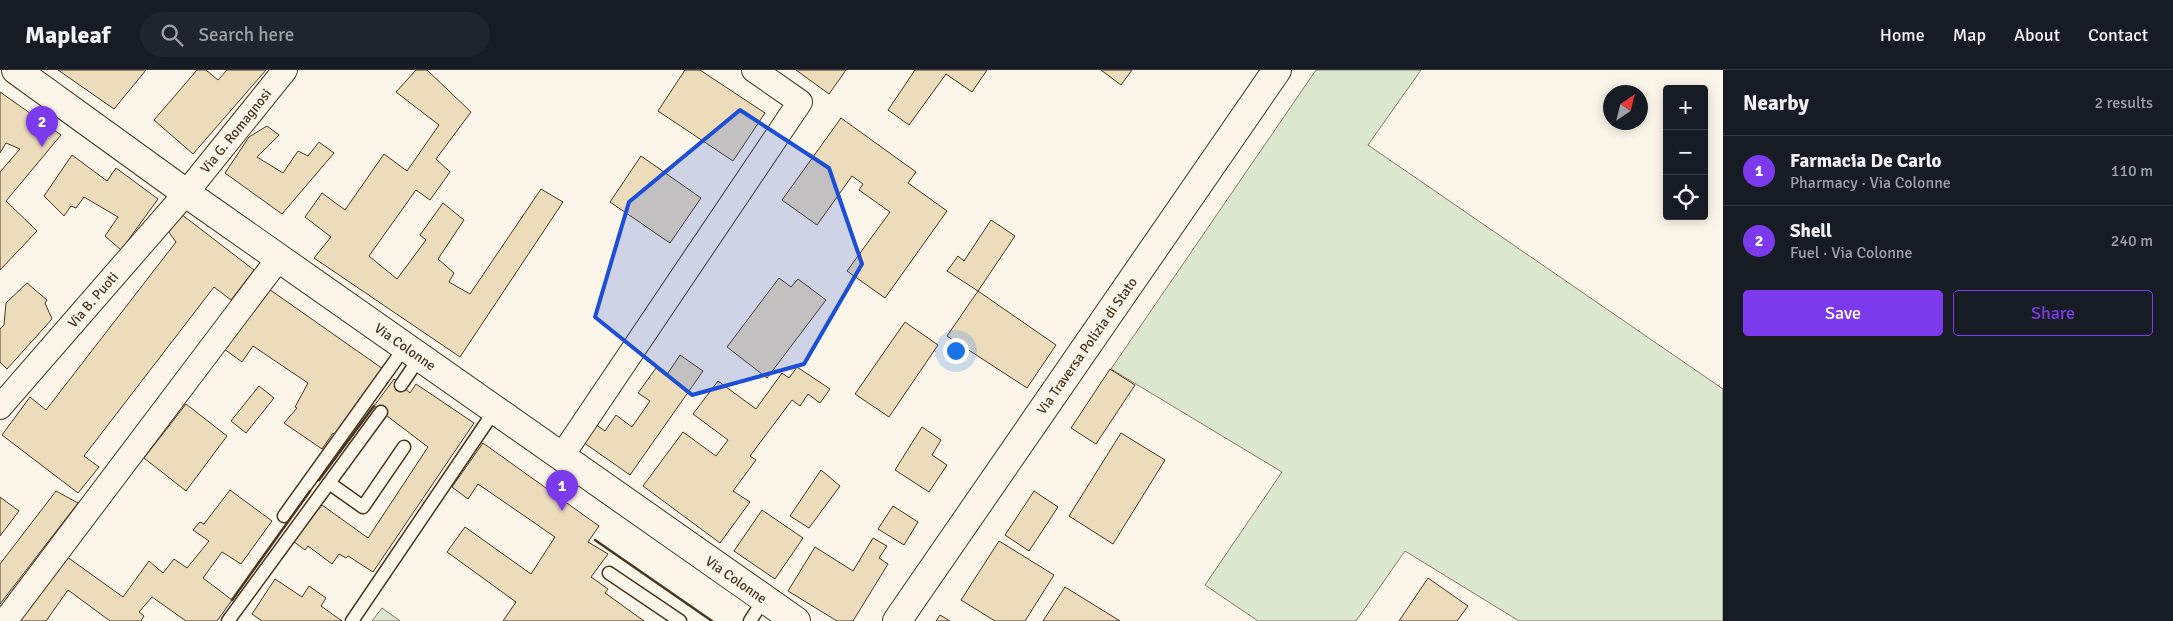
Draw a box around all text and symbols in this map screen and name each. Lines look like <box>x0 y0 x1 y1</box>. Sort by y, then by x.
search box <box>140 12 490 57</box>
text: Mapleaf <box>25 20 110 50</box>
icon: search <box>158 21 186 49</box>
text: Search here <box>198 23 294 47</box>
text: Home <box>1880 24 1925 46</box>
text: Map <box>1953 24 1986 46</box>
text: About <box>2014 24 2060 46</box>
text: Contact <box>2088 24 2148 46</box>
street label: Via G. Romagnosi <box>197 85 275 177</box>
north arrow <box>1603 85 1648 130</box>
map controls <box>1663 85 1708 220</box>
button: + <box>1663 85 1708 130</box>
text: Nearby <box>1743 90 1809 116</box>
text: 2 results <box>2094 93 2153 113</box>
pin: 2 <box>26 106 58 147</box>
button: − <box>1663 130 1708 175</box>
text: Farmacia De Carlo <box>1790 149 1941 173</box>
text: 1 <box>1755 161 1763 181</box>
text: 110 m <box>2111 161 2153 181</box>
text: Pharmacy · Via Colonne <box>1790 173 1951 193</box>
button: locate <box>1663 175 1708 220</box>
text: Shell <box>1790 219 1832 243</box>
text: 2 <box>1755 231 1763 251</box>
text: 240 m <box>2111 231 2153 251</box>
text: Fuel · Via Colonne <box>1790 243 1913 263</box>
street label: Via B. Puoti <box>64 269 122 331</box>
street label: Via Traversa Polizia di Stato <box>1033 274 1141 418</box>
button: Save <box>1743 290 1943 336</box>
button: Share <box>1953 290 2153 336</box>
street label: Via Colonne <box>371 320 439 374</box>
your location <box>943 338 969 364</box>
pin: 1 <box>546 470 578 511</box>
street label: Via Colonne <box>702 553 770 607</box>

